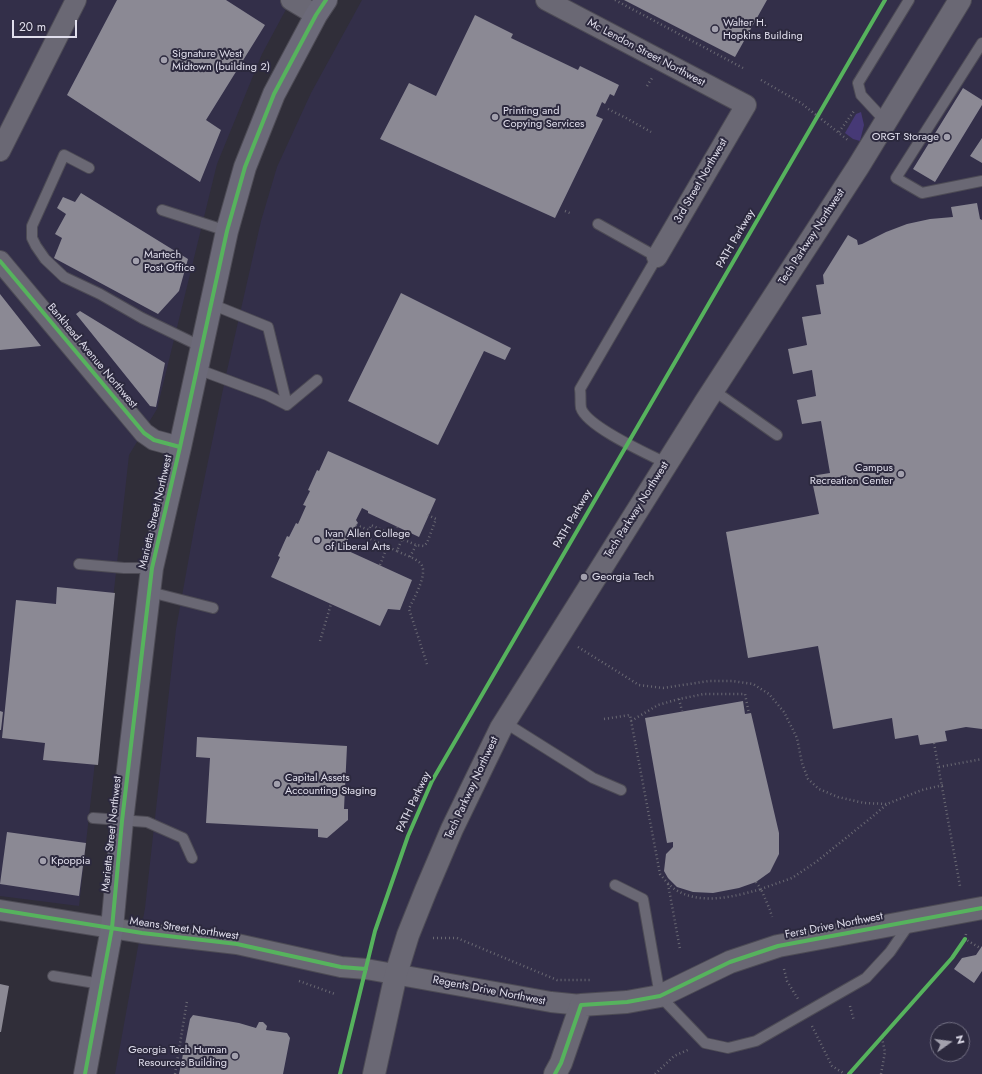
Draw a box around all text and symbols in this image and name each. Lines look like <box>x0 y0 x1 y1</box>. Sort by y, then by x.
scale bar <box>14 12 79 38</box>
street label: Mc Lendon Street Northwest <box>585 16 707 90</box>
place label: Walter H. Hopkins Building <box>723 16 803 42</box>
text: 20 m <box>19 18 46 36</box>
marker: Walter H. Hopkins Building <box>710 24 720 34</box>
place label: Signature West Midtown (building 2) <box>172 47 270 73</box>
marker: Signature West Midtown (building 2) <box>159 55 169 65</box>
place label: Printing and Copying Services <box>503 104 585 130</box>
marker: Printing and Copying Services <box>490 112 500 122</box>
place label: ORGT Storage <box>872 130 939 144</box>
marker: ORGT Storage <box>942 132 952 142</box>
street label: 3rd Street Northwest <box>671 136 731 226</box>
street label: Tech Parkway Northwest <box>776 187 848 287</box>
street label: PATH Parkway <box>714 207 758 271</box>
place label: Martech Post Office <box>144 248 195 274</box>
marker: Martech Post Office <box>131 256 141 266</box>
street label: Bankhead Avenue Northwest <box>44 301 140 411</box>
street label: Marietta Street Northwest <box>136 454 176 570</box>
street label: Tech Parkway Northwest <box>602 459 672 561</box>
place label: Campus Recreation Center <box>810 461 893 487</box>
marker: Campus Recreation Center <box>896 469 906 479</box>
street label: PATH Parkway <box>551 487 595 551</box>
place label: Ivan Allen College of Liberal Arts <box>325 527 410 553</box>
marker: Ivan Allen College of Liberal Arts <box>312 535 322 545</box>
place label: Georgia Tech <box>592 570 654 584</box>
marker: Georgia Tech <box>579 572 589 582</box>
street label: Tech Parkway Northwest <box>442 735 502 841</box>
street label: PATH Parkway <box>394 770 434 834</box>
place label: Capital Assets Accounting Staging <box>285 771 376 797</box>
street label: Marietta Street Northwest <box>99 775 125 893</box>
marker: Capital Assets Accounting Staging <box>272 779 282 789</box>
place label: Kpoppia <box>51 854 90 868</box>
marker: Kpoppia <box>38 856 48 866</box>
street label: Ferst Drive Northwest <box>784 910 884 942</box>
street label: Means Street Northwest <box>129 915 239 943</box>
street label: Regents Drive Northwest <box>432 974 546 1008</box>
north arrow <box>930 1022 970 1062</box>
text: N <box>952 1033 969 1046</box>
place label: Georgia Tech Human Resources Building <box>128 1043 227 1069</box>
marker: Georgia Tech Human Resources Building <box>230 1051 240 1061</box>

